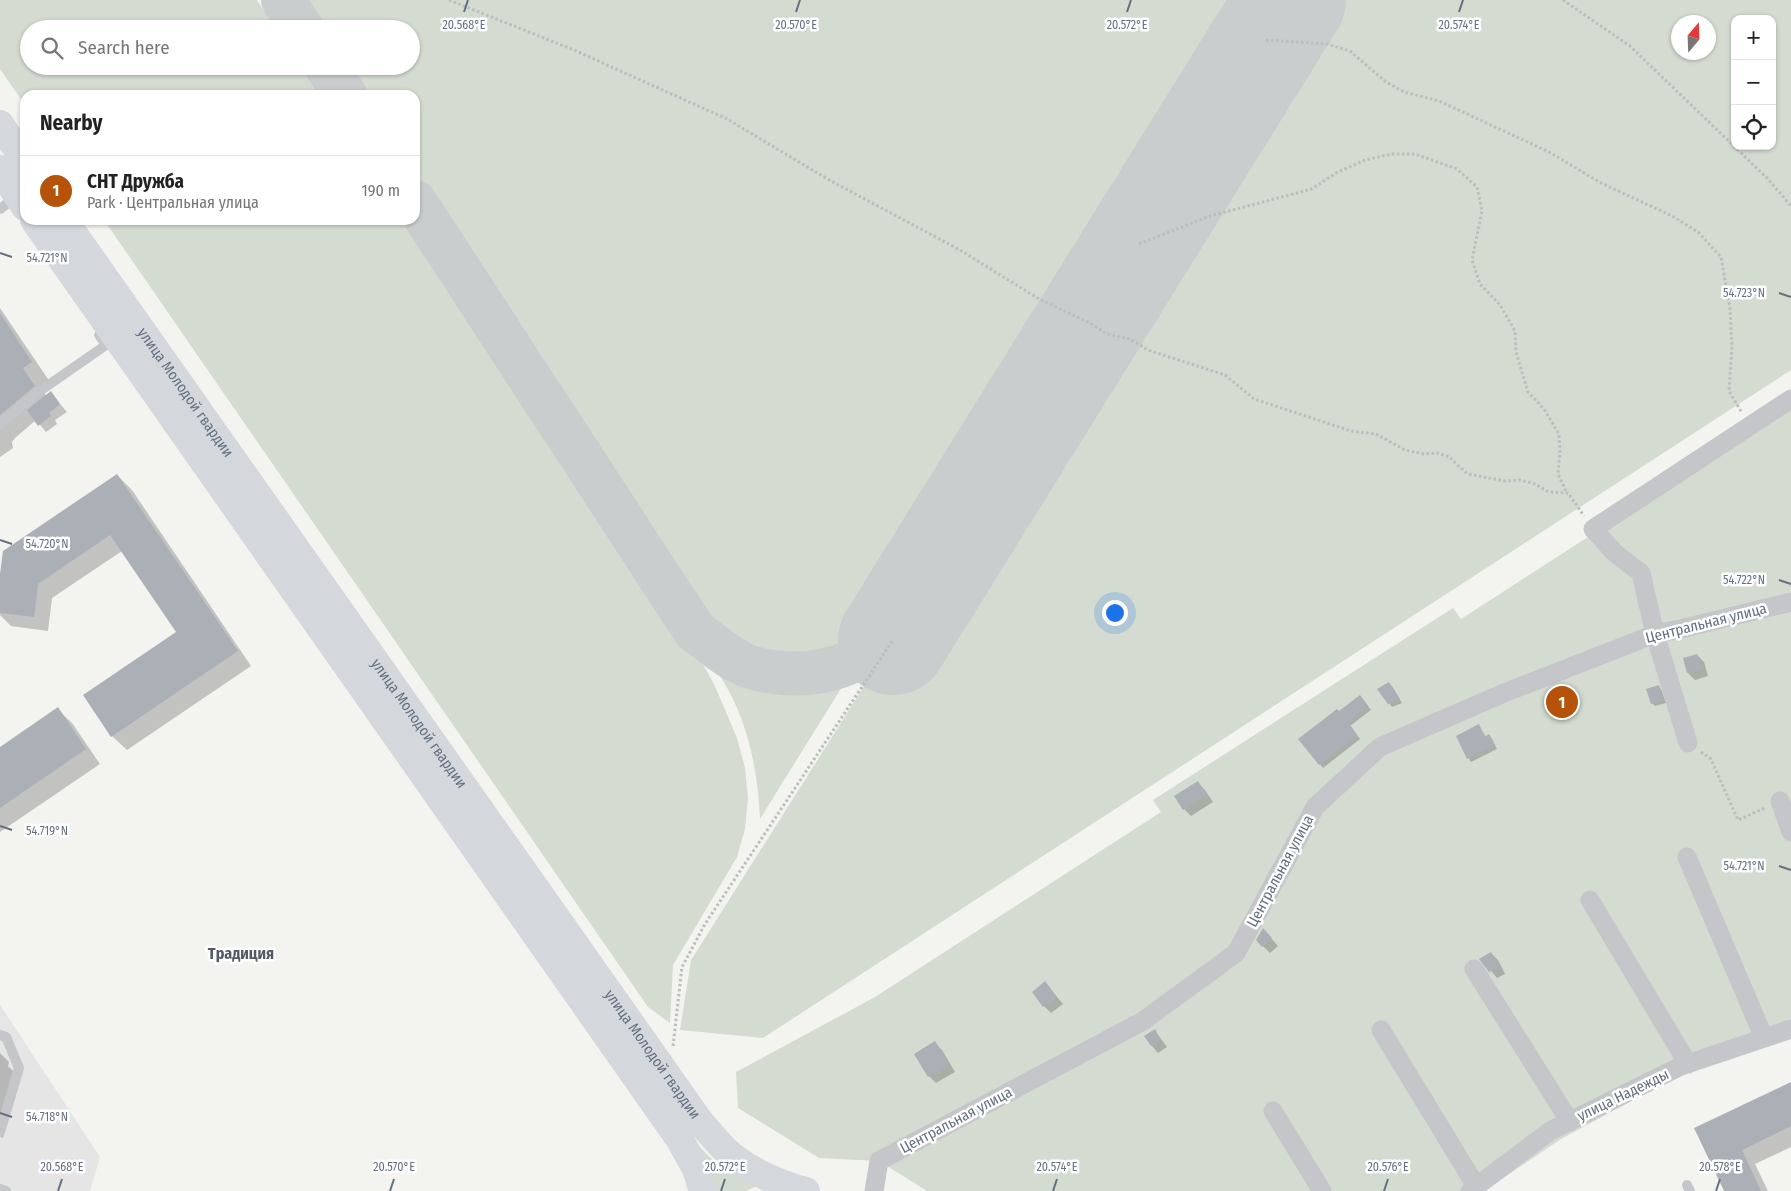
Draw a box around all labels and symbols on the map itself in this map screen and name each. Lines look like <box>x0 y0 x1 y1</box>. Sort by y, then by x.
north arrow <box>1671 15 1716 60</box>
text: 20.568°E <box>443 18 486 32</box>
text: 20.570°E <box>775 18 817 32</box>
text: 20.572°E <box>1107 18 1148 32</box>
text: 20.574°E <box>1439 18 1480 32</box>
text: 54.721°N <box>26 251 68 265</box>
text: 54.723°N <box>1723 286 1765 300</box>
street label: улица Молодой гвардии <box>134 324 237 461</box>
text: 54.720°N <box>25 537 69 551</box>
text: 54.722°N <box>1723 573 1765 587</box>
street label: Центральная улица <box>1644 599 1768 647</box>
your location <box>1102 600 1128 626</box>
street label: улица Молодой гвардии <box>367 655 471 792</box>
pin: 1 <box>1546 683 1578 721</box>
street label: Центральная улица <box>1243 812 1317 930</box>
text: 54.719°N <box>26 824 68 838</box>
text: 54.721°N <box>1723 859 1765 873</box>
district label: Традиция <box>208 944 274 963</box>
street label: улица Молодой гвардии <box>601 986 704 1122</box>
street label: улица Надежды <box>1574 1065 1672 1125</box>
street label: Центральная улица <box>897 1083 1015 1157</box>
text: 54.718°N <box>26 1110 68 1124</box>
text: 20.568°E <box>41 1160 84 1174</box>
text: 20.570°E <box>373 1160 415 1174</box>
text: 20.572°E <box>705 1160 746 1174</box>
text: 20.574°E <box>1037 1160 1078 1174</box>
text: 20.576°E <box>1367 1160 1409 1174</box>
text: 20.578°E <box>1699 1160 1741 1174</box>

